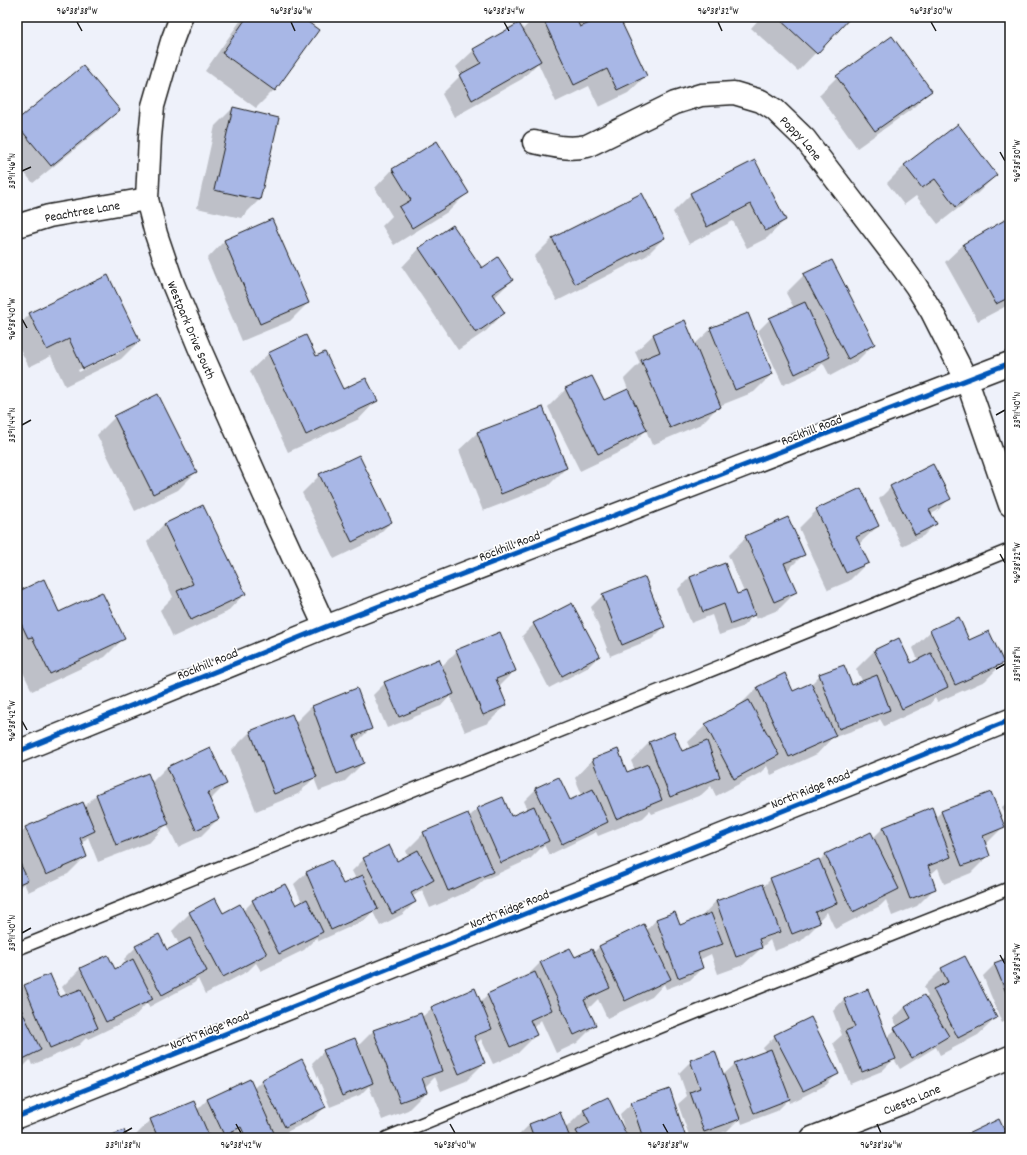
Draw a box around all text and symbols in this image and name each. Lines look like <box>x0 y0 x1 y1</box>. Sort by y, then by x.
text: 96°38'38"W <box>57 5 98 19</box>
text: 96°38'36"W <box>270 5 312 19</box>
text: 96°38'34"W <box>484 5 525 19</box>
text: 96°38'32"W <box>697 5 739 19</box>
text: 96°38'30"W <box>910 5 952 19</box>
street label: Poppy Lane <box>774 112 825 166</box>
text: 96°38'30"W <box>1011 140 1025 182</box>
text: 33°11'46"N <box>6 153 20 189</box>
street label: Peachtree Lane <box>42 197 122 229</box>
street label: Westpark Drive South <box>161 279 219 383</box>
text: 96°38'40"W <box>6 298 20 340</box>
text: 33°11'40"N <box>1011 392 1025 428</box>
text: 33°11'44"N <box>6 407 20 443</box>
street label: Rockhill Road <box>778 411 845 452</box>
street label: Rockhill Road <box>476 527 543 568</box>
text: 96°38'32"W <box>1011 542 1025 584</box>
street label: Rockhill Road <box>174 644 241 686</box>
text: 33°11'38"N <box>1011 646 1025 682</box>
text: 96°38'42"W <box>6 700 20 741</box>
street label: North Ridge Road <box>768 766 854 815</box>
street label: North Ridge Road <box>467 886 553 935</box>
text: 33°11'40"N <box>6 915 20 951</box>
text: 96°38'34"W <box>1011 943 1025 985</box>
street label: North Ridge Road <box>167 1007 253 1056</box>
street label: Cuesta Lane <box>881 1080 944 1121</box>
text: 33°11'38"N <box>105 1139 141 1153</box>
text: 96°38'42"W <box>221 1139 262 1153</box>
text: 96°38'40"W <box>434 1139 476 1153</box>
text: 96°38'38"W <box>648 1139 689 1153</box>
text: 96°38'36"W <box>860 1139 902 1153</box>

